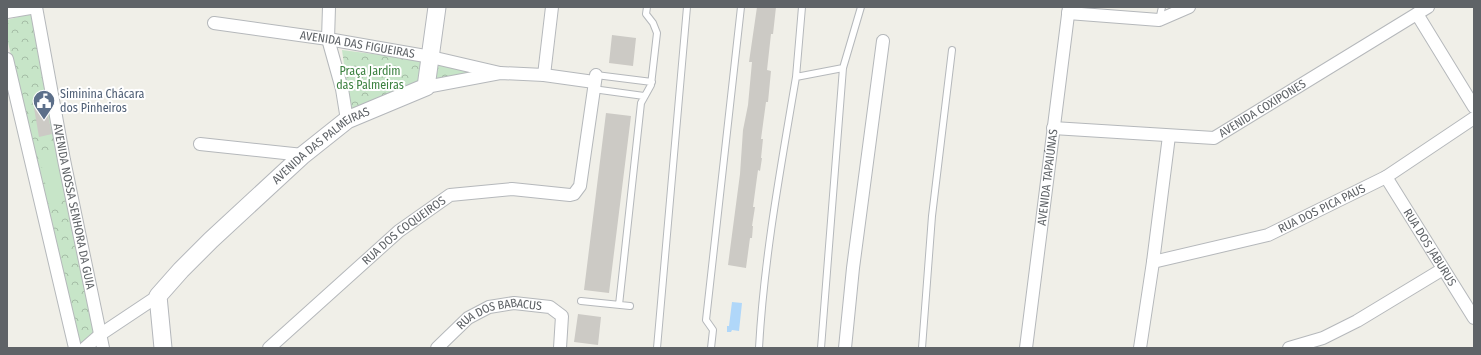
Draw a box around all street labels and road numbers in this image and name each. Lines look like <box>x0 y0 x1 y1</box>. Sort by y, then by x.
street label: AVENIDA DAS FIGUEIRAS <box>299 28 416 61</box>
street label: AVENIDA COXIPONES <box>1216 77 1308 140</box>
street label: AVENIDA DAS PALMEIRAS <box>269 104 372 187</box>
street label: AVENIDA NOSSA SENHORA DA GUIA <box>50 122 98 291</box>
street label: AVENIDA TAPAIÚNAS <box>1034 128 1061 226</box>
street label: RUA DOS PICA PAUS <box>1276 181 1368 236</box>
street label: RUA DOS COQUEIROS <box>359 193 448 268</box>
street label: RUA DOS JABURUS <box>1401 206 1459 289</box>
street label: RUA DOS BABACUS <box>454 296 543 332</box>

